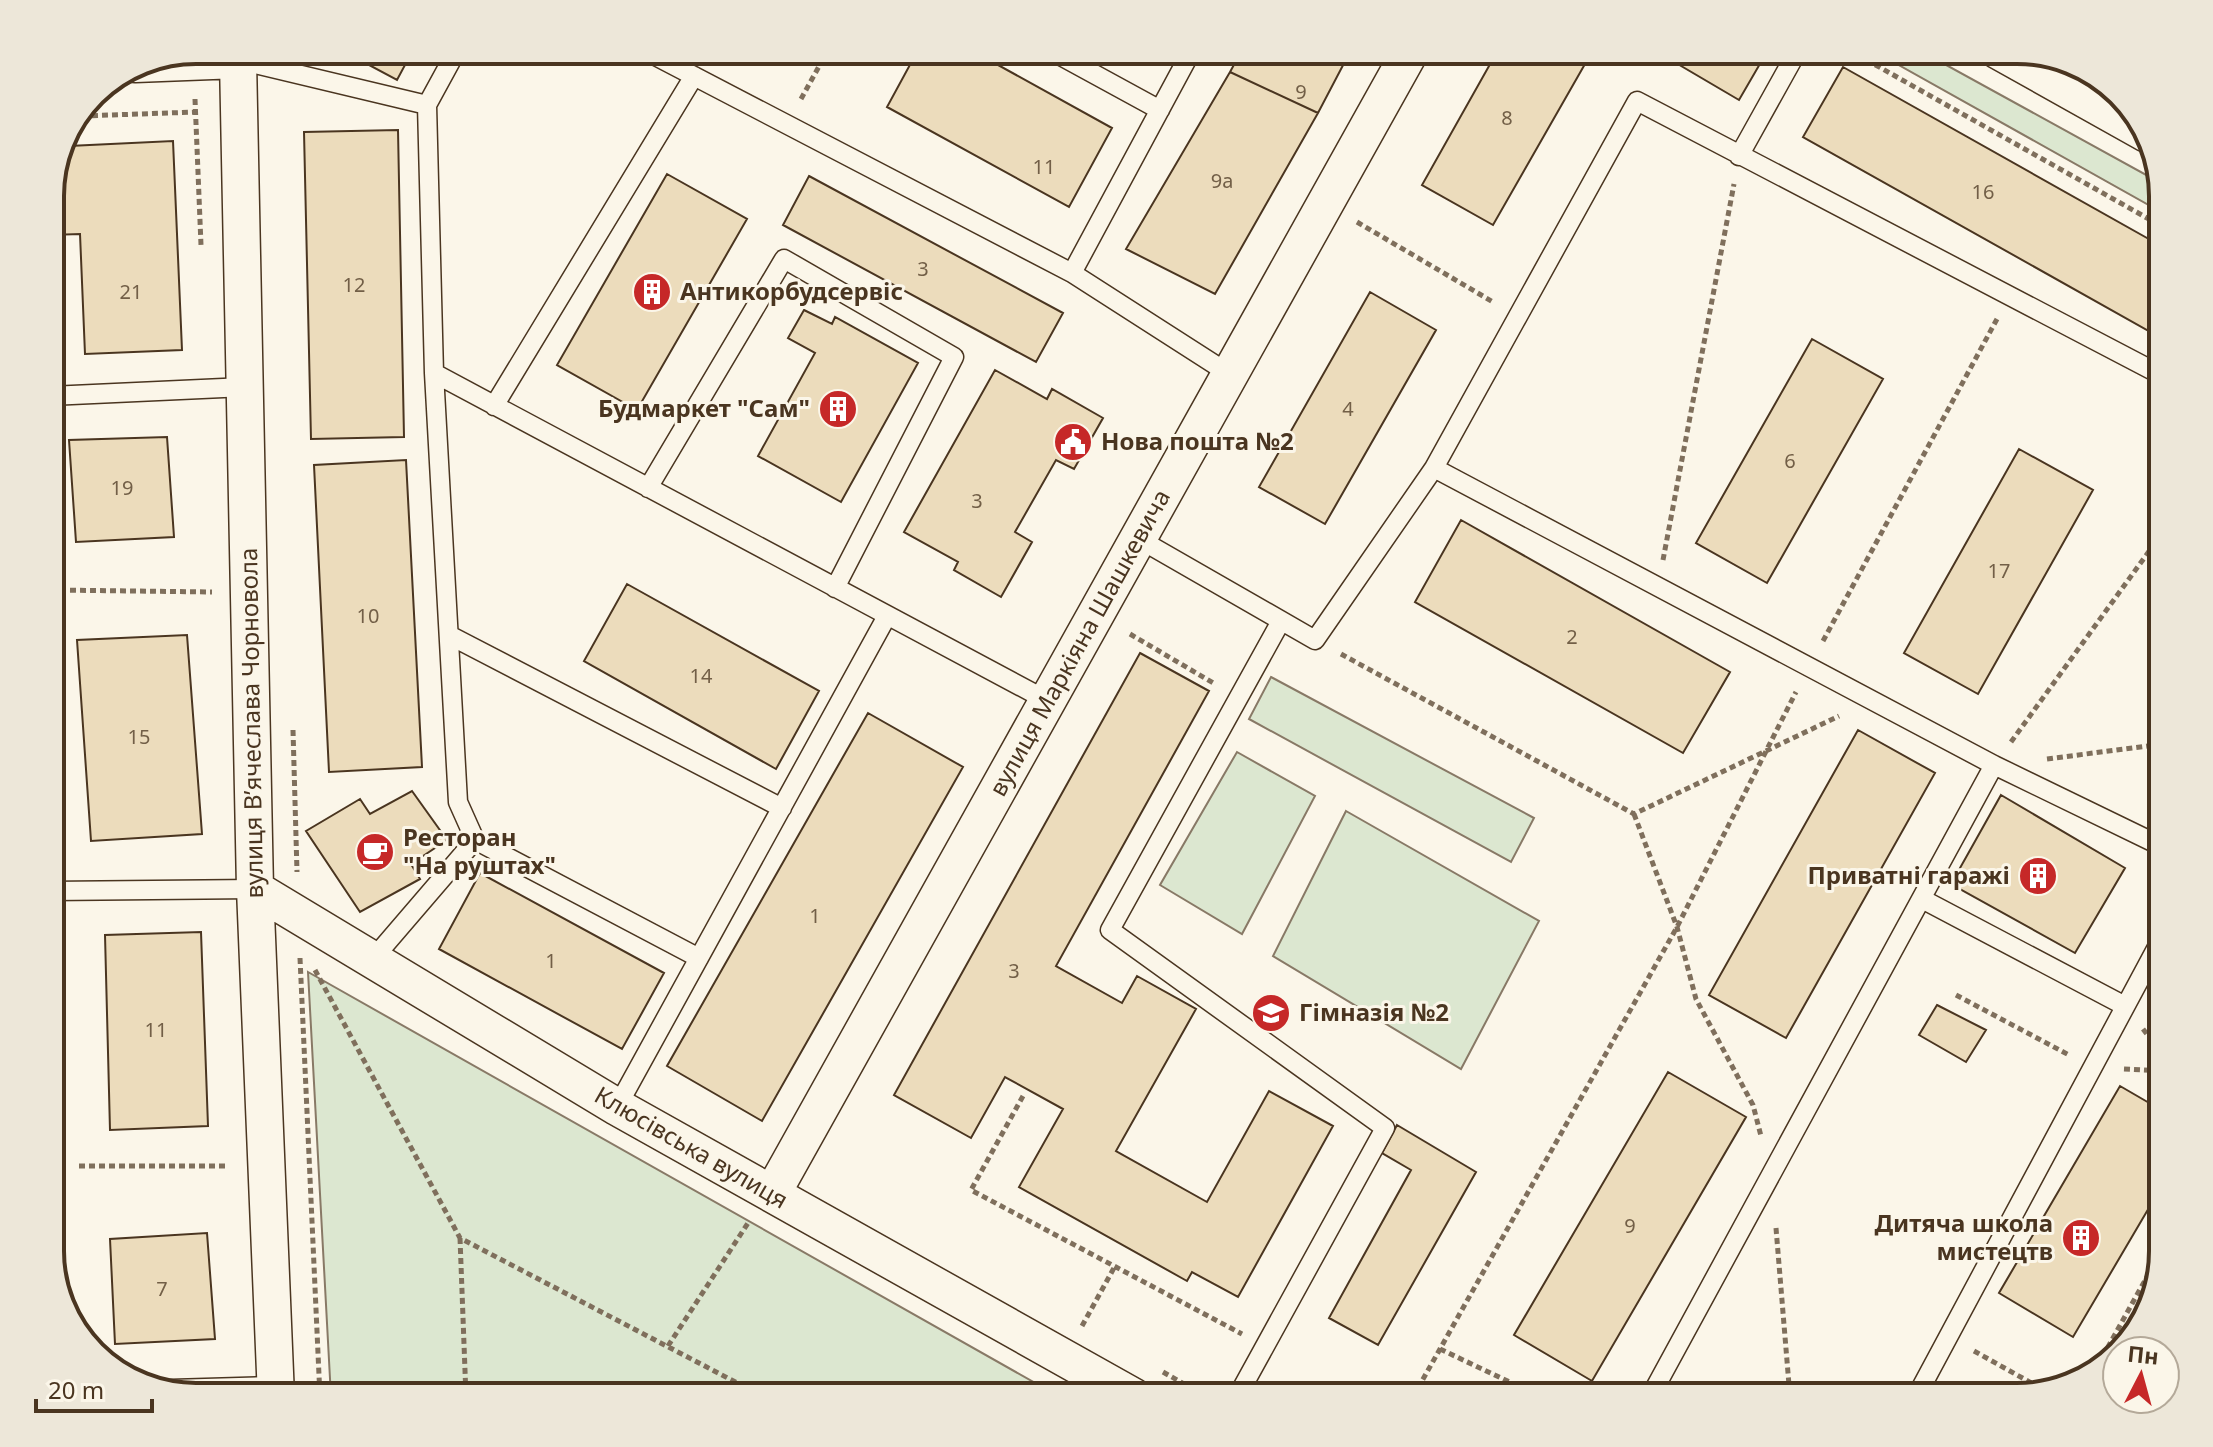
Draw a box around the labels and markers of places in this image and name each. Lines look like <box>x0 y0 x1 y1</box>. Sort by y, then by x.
building icon: Антикорбудсервіс <box>631 271 673 313</box>
place label: Антикорбудсервіс <box>680 274 903 307</box>
building icon: Будмаркет "Сам" <box>817 388 859 430</box>
place label: Будмаркет "Сам" <box>598 391 810 424</box>
public building icon: Нова пошта №2 <box>1052 421 1094 463</box>
place label: Нова пошта №2 <box>1101 424 1294 457</box>
place label: Ресторан "На руштах" <box>403 820 556 881</box>
cafe icon: Ресторан "На руштах" <box>354 831 396 873</box>
building icon: Приватні гаражі <box>2017 855 2059 897</box>
place label: Приватні гаражі <box>1807 858 2010 891</box>
school or university icon: Гімназія №2 <box>1250 992 1292 1034</box>
place label: Гімназія №2 <box>1299 995 1449 1028</box>
place label: Дитяча школа мистецтв <box>1874 1206 2053 1267</box>
building icon: Дитяча школа мистецтв <box>2060 1217 2102 1259</box>

